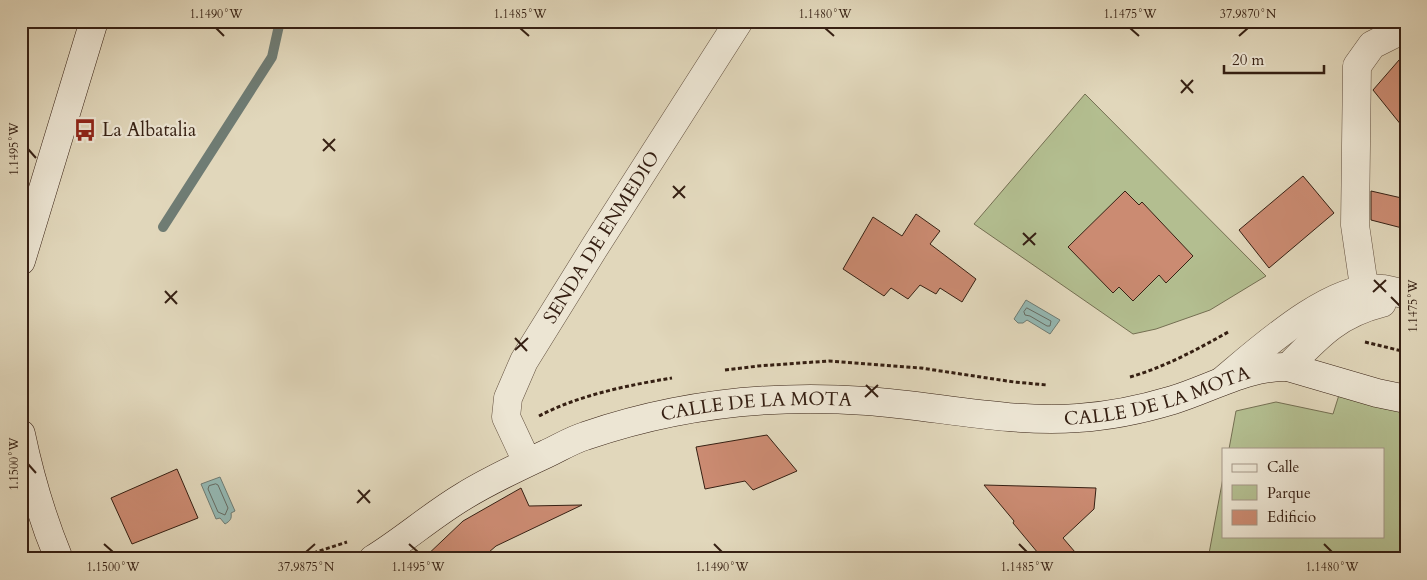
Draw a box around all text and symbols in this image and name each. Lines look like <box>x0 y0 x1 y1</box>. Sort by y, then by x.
text: 1.1490°W <box>189 6 243 22</box>
text: 1.1485°W <box>493 6 547 22</box>
text: 1.1480°W <box>798 6 852 22</box>
text: 1.1475°W <box>1103 6 1157 22</box>
text: 37.9870°N <box>1220 6 1277 22</box>
scale bar <box>1224 42 1324 74</box>
text: 20 m <box>1232 50 1264 70</box>
bus stop icon: La Albatalia <box>72 117 98 143</box>
place label: La Albatalia <box>102 117 196 143</box>
text: 1.1495°W <box>6 122 22 176</box>
street label: SENDA DE ENMEDIO <box>537 146 666 329</box>
text: 1.1475°W <box>1405 279 1421 333</box>
street label: CALLE DE LA MOTA <box>1063 360 1254 432</box>
street label: CALLE DE LA MOTA <box>659 386 853 428</box>
text: 1.1500°W <box>6 437 22 491</box>
legend <box>1222 448 1384 538</box>
text: Calle <box>1267 457 1300 477</box>
text: Parque <box>1267 483 1311 503</box>
text: Edificio <box>1267 507 1316 527</box>
text: 1.1500°W <box>86 559 140 575</box>
text: 37.9875°N <box>278 559 335 575</box>
text: 1.1495°W <box>391 559 445 575</box>
text: 1.1490°W <box>695 559 749 575</box>
text: 1.1485°W <box>1000 559 1054 575</box>
text: 1.1480°W <box>1305 559 1359 575</box>

